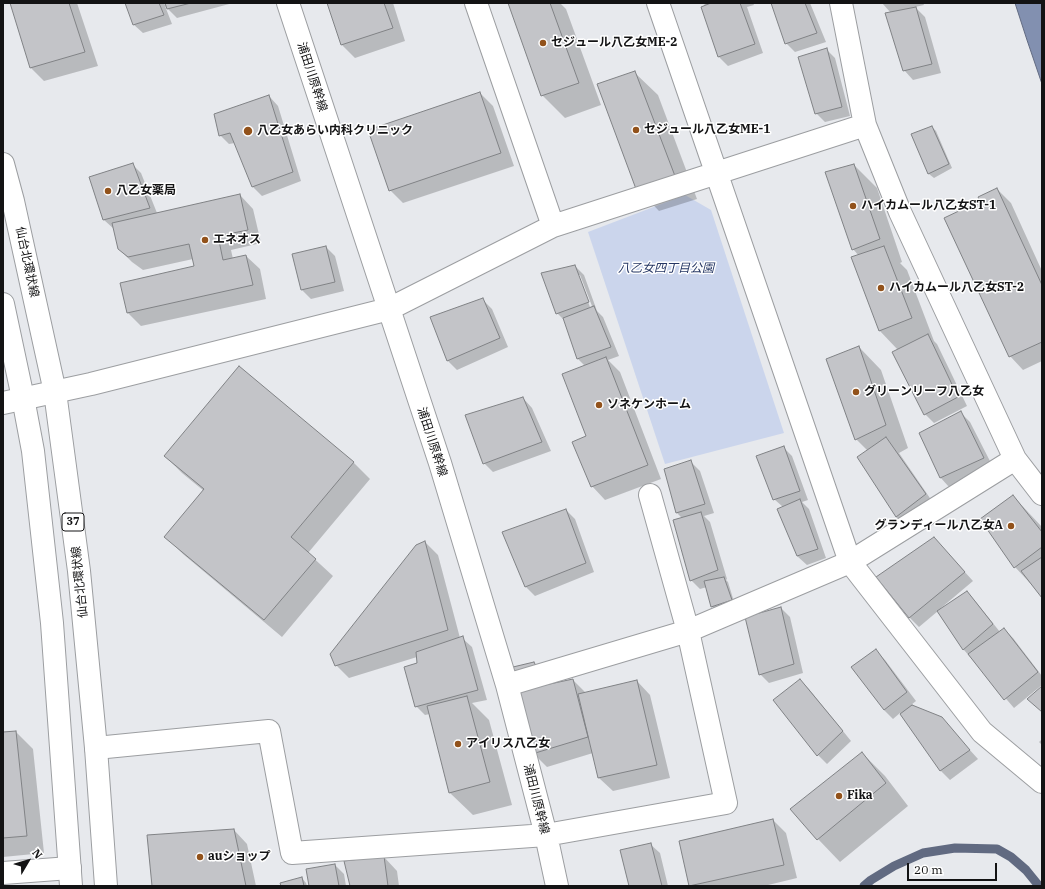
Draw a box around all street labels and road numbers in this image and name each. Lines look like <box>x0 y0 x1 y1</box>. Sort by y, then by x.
street label: 浦田川原幹線 <box>294 41 330 113</box>
street label: 仙台北環状線 <box>12 225 42 299</box>
street label: 浦田川原幹線 <box>414 406 450 478</box>
road number: 37 <box>62 513 84 531</box>
street label: 仙台北環状線 <box>69 545 91 619</box>
street label: 浦田川原幹線 <box>520 762 552 836</box>

